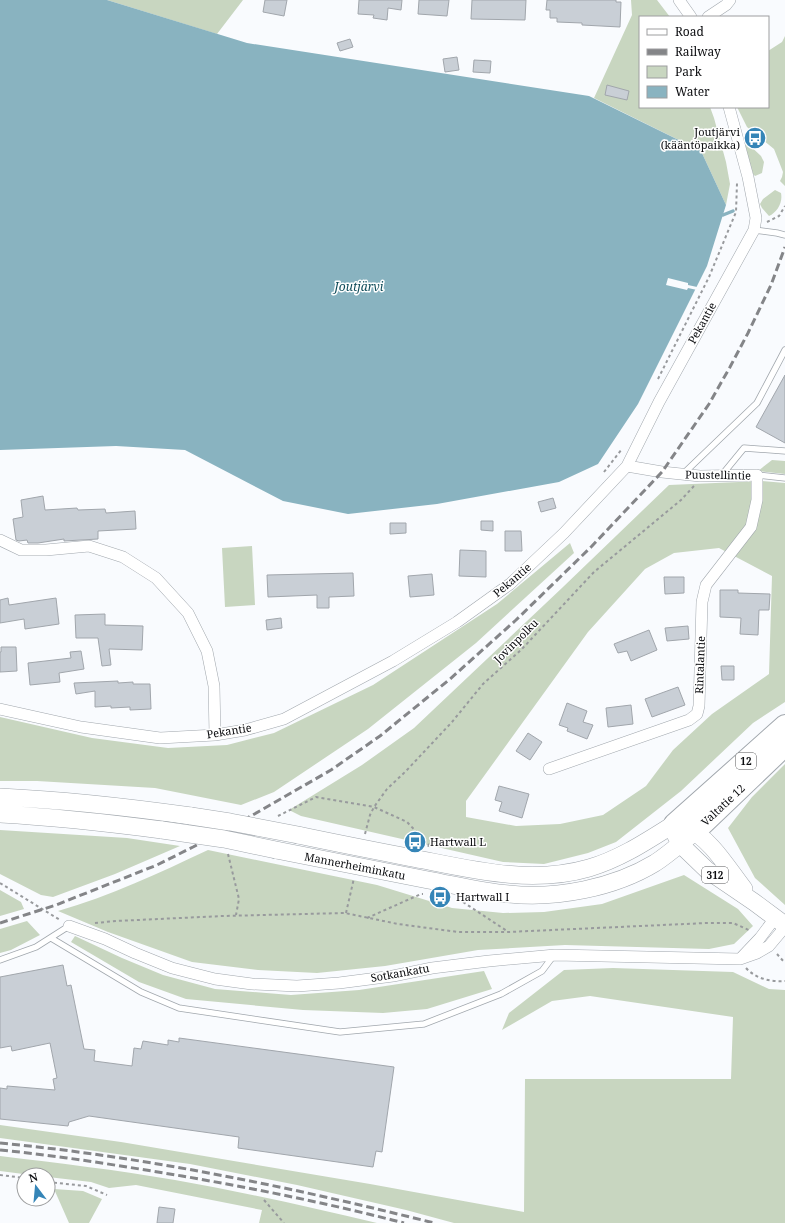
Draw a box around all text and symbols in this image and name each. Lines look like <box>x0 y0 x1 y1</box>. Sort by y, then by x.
legend <box>639 16 769 108</box>
text: Road <box>675 23 705 40</box>
text: Railway <box>675 43 721 60</box>
text: Park <box>675 63 703 80</box>
text: Water <box>675 83 710 100</box>
place label: Joutjärvi (kääntöpaikka) <box>661 124 740 152</box>
bus stop icon: Joutjärvi (kääntöpaikka) <box>742 125 768 151</box>
water label: Joutjärvi <box>333 278 384 295</box>
street label: Pekantie <box>684 299 719 346</box>
street label: Puustellintie <box>685 466 751 483</box>
street label: Pekantie <box>489 559 534 600</box>
street label: Jovinpolku <box>489 615 541 667</box>
street label: Rintalantie <box>691 636 708 694</box>
street label: Pekantie <box>205 720 253 741</box>
road number: 12 <box>736 753 756 769</box>
street label: Valtatie 12 <box>697 780 748 829</box>
bus stop icon: Hartwall L <box>402 829 428 855</box>
place label: Hartwall L <box>430 834 486 849</box>
street label: Mannerheiminkatu <box>303 848 407 883</box>
road number: 312 <box>702 867 728 883</box>
bus stop icon: Hartwall I <box>427 884 453 910</box>
place label: Hartwall I <box>456 889 509 904</box>
street label: Sotkankatu <box>369 960 430 985</box>
north arrow <box>16 1167 56 1207</box>
text: N <box>27 1168 40 1185</box>

